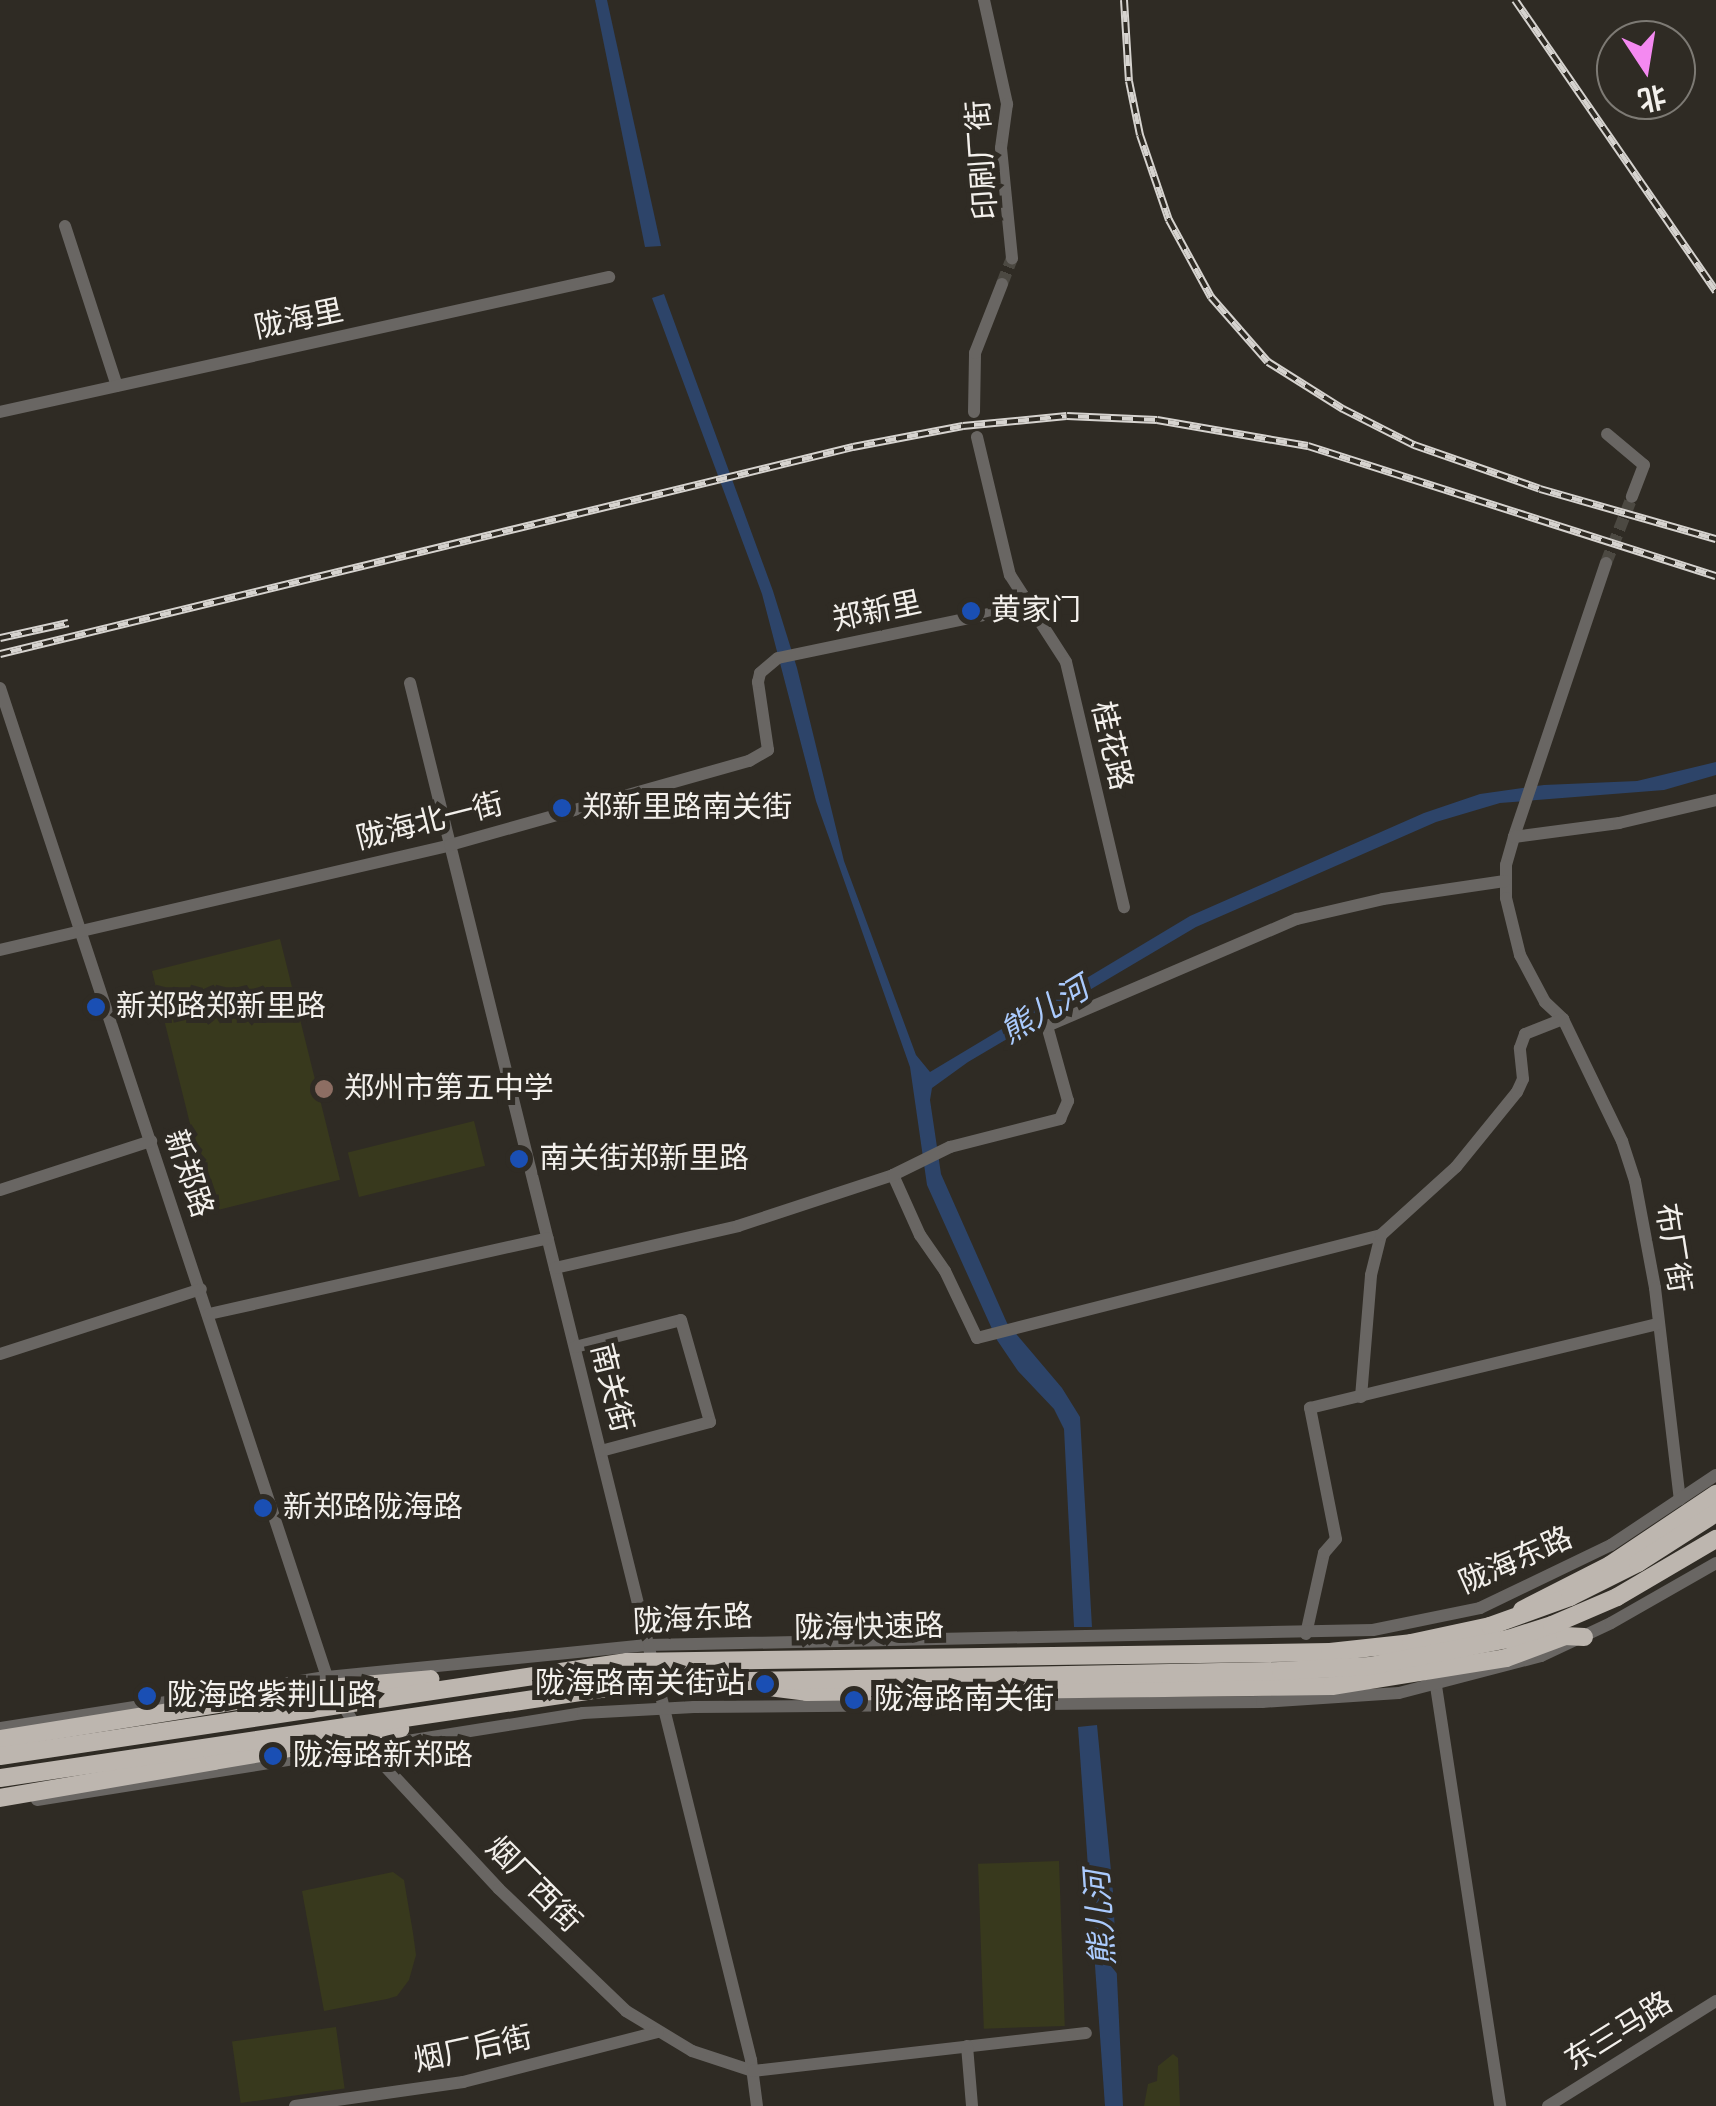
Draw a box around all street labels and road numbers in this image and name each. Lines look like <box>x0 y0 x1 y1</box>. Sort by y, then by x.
street label: 印刷厂街 <box>961 99 1005 221</box>
street label: 陇海里 <box>251 293 347 347</box>
street label: 郑新里 <box>829 585 925 639</box>
street label: 桂花路 <box>1083 698 1139 794</box>
street label: 陇海北一街 <box>353 786 507 858</box>
street label: 新郑路 <box>156 1126 220 1222</box>
street label: 布厂街 <box>1647 1201 1697 1295</box>
street label: 南关街 <box>583 1340 639 1436</box>
street label: 陇海东路 <box>1454 1520 1578 1602</box>
street label: 陇海东路 <box>632 1599 754 1641</box>
street label: 陇海快速路 <box>794 1609 944 1647</box>
street label: 烟厂西街 <box>478 1830 588 1940</box>
street label: 东三马路 <box>1559 1985 1679 2079</box>
street label: 烟厂后街 <box>411 2020 535 2080</box>

